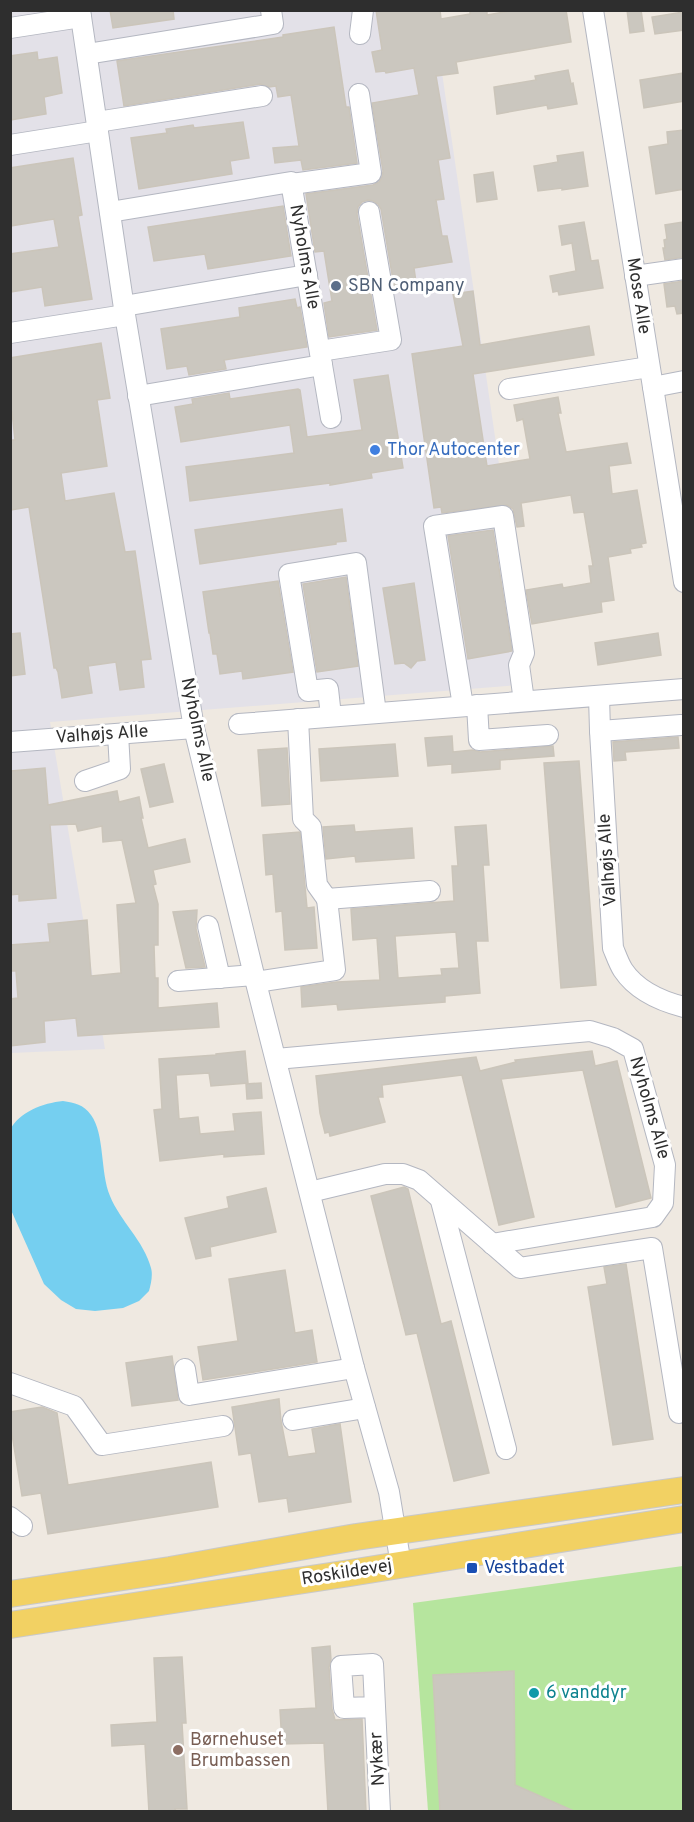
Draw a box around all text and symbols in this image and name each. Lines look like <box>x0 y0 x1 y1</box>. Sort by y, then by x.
street label: Nyholms Alle <box>283 203 325 311</box>
street label: Mose Alle <box>621 256 655 336</box>
place label: SBN Company <box>348 275 464 298</box>
marker: SBN Company <box>329 279 343 293</box>
place label: Thor Autocenter <box>387 439 520 462</box>
marker: Thor Autocenter <box>368 443 382 457</box>
street label: Nyholms Alle <box>175 676 219 784</box>
street label: Valhøjs Alle <box>55 720 149 750</box>
street label: Valhøjs Alle <box>593 813 623 907</box>
street label: Nyholms Alle <box>623 1054 675 1162</box>
street label: Roskildevej <box>300 1554 394 1592</box>
place label: Vestbadet <box>484 1557 565 1580</box>
marker: Vestbadet <box>465 1561 479 1575</box>
place label: 6 vanddyr <box>546 1682 627 1705</box>
marker: 6 vanddyr <box>527 1686 541 1700</box>
place label: Børnehuset Brumbassen <box>190 1729 291 1773</box>
street label: Nykær <box>365 1731 391 1787</box>
marker: Børnehuset Brumbassen <box>171 1743 185 1757</box>

